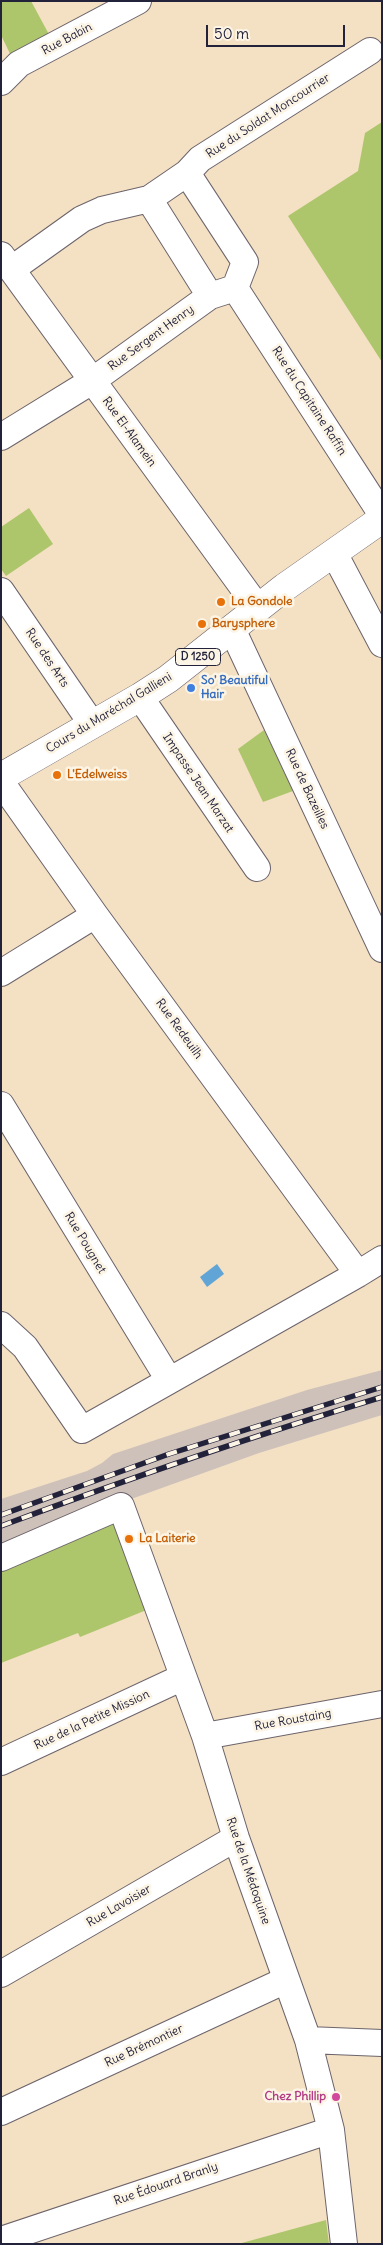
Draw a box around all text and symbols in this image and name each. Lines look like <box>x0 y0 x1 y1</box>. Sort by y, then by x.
scale bar <box>208 15 347 47</box>
street label: Rue Babin <box>39 20 95 58</box>
text: 50 m <box>214 24 249 43</box>
street label: Rue du Soldat Moncourrier <box>203 71 333 161</box>
street label: Rue Sergent Henry <box>105 302 197 374</box>
street label: Rue du Capitaine Raffin <box>268 344 350 458</box>
street label: Rue El-Alamein <box>99 394 159 470</box>
place label: La Gondole <box>231 595 292 609</box>
marker: La Gondole <box>215 596 227 608</box>
place label: Barysphere <box>212 617 275 631</box>
marker: Barysphere <box>196 618 208 630</box>
street label: Rue des Arts <box>22 626 72 690</box>
road number: D 1250 <box>176 649 220 666</box>
street label: Cours du Maréchal Gallieni <box>43 670 175 756</box>
place label: So' Beautiful Hair <box>201 674 268 702</box>
marker: So' Beautiful Hair <box>185 682 197 694</box>
street label: Impasse Jean Marzat <box>159 731 237 835</box>
street label: Rue de Bazeilles <box>282 747 332 831</box>
place label: L'Edelweiss <box>67 768 127 782</box>
marker: L'Edelweiss <box>51 769 63 781</box>
street label: Rue Redeuilh <box>152 996 206 1062</box>
street label: Rue Pougnet <box>61 1210 109 1276</box>
place label: La Laiterie <box>139 1532 196 1546</box>
marker: La Laiterie <box>123 1533 135 1545</box>
street label: Rue de la Petite Mission <box>32 1687 152 1753</box>
street label: Rue Roustaing <box>253 1706 333 1734</box>
street label: Rue de la Médoquine <box>223 1816 273 1926</box>
street label: Rue Lavoisier <box>84 1882 154 1930</box>
street label: Rue Brémontier <box>102 2022 186 2070</box>
place label: Chez Phillip <box>264 2090 326 2104</box>
marker: Chez Phillip <box>330 2091 342 2103</box>
street label: Rue Édouard Branly <box>112 2159 220 2209</box>

